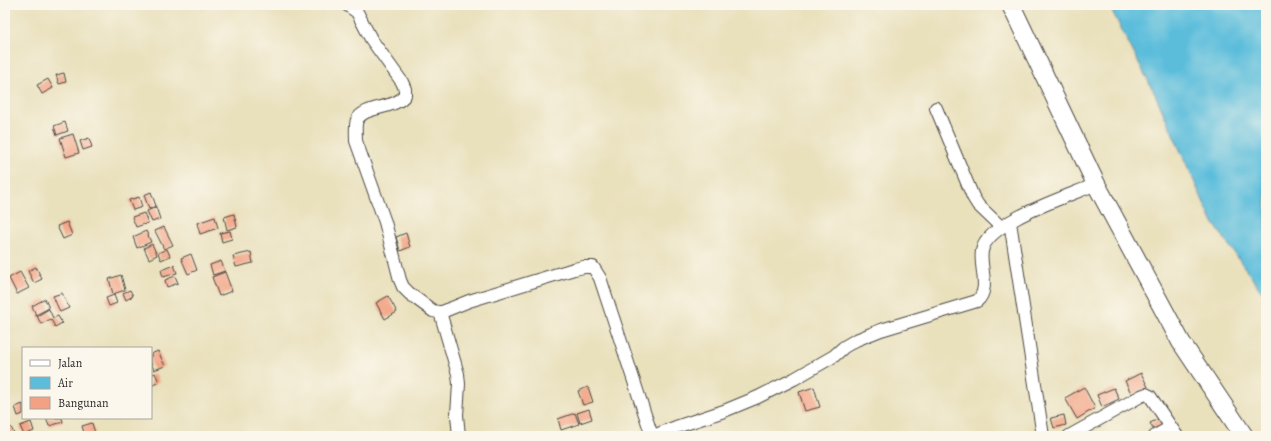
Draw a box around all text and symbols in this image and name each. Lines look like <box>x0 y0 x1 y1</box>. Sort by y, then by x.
legend <box>22 347 152 419</box>
text: Jalan <box>58 355 83 371</box>
text: Air <box>57 375 73 391</box>
text: Bangunan <box>58 395 109 411</box>

